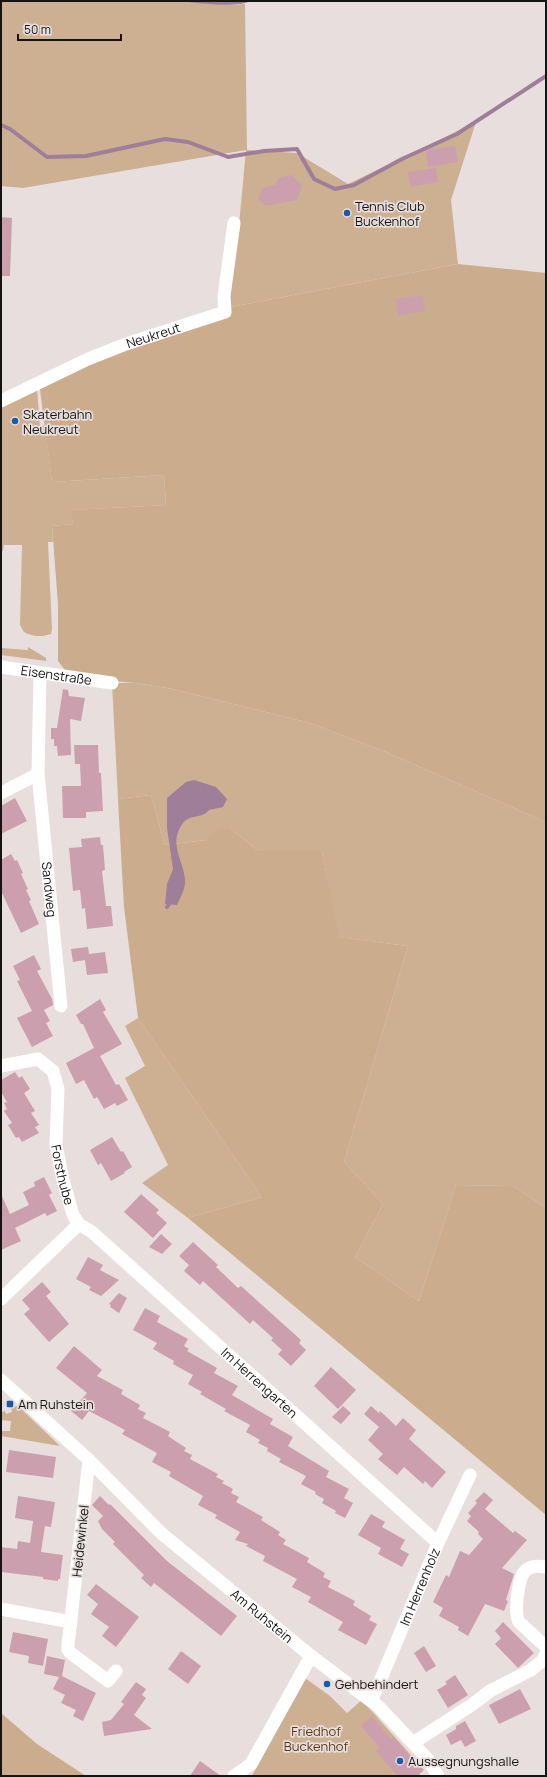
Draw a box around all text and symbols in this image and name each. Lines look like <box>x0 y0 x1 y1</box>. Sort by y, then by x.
scale bar <box>18 16 121 42</box>
text: 50 m <box>24 21 51 38</box>
place label: Tennis Club Buckenhof <box>355 197 425 230</box>
marker: Tennis Club Buckenhof <box>342 208 352 218</box>
street label: Neukreut <box>124 318 182 352</box>
place label: Skaterbahn Neukreut <box>23 405 92 438</box>
marker: Skaterbahn Neukreut <box>10 416 20 426</box>
street label: Eisenstraße <box>20 661 94 689</box>
street label: Sandweg <box>38 861 61 918</box>
street label: Forsthube <box>47 1143 79 1207</box>
street label: Im Herrengarten <box>217 1343 302 1422</box>
place label: Am Ruhstein <box>18 1395 94 1413</box>
marker: Am Ruhstein <box>5 1399 15 1409</box>
street label: Heidewinkel <box>67 1504 93 1578</box>
street label: Im Herrenholz <box>395 1545 444 1628</box>
street label: Am Ruhstein <box>227 1585 297 1647</box>
place label: Gehbehindert <box>335 1675 418 1693</box>
marker: Gehbehindert <box>322 1679 332 1689</box>
park label: Friedhof Buckenhof <box>284 1722 349 1755</box>
place label: Aussegnungshalle <box>408 1752 520 1770</box>
marker: Aussegnungshalle <box>395 1756 405 1766</box>

